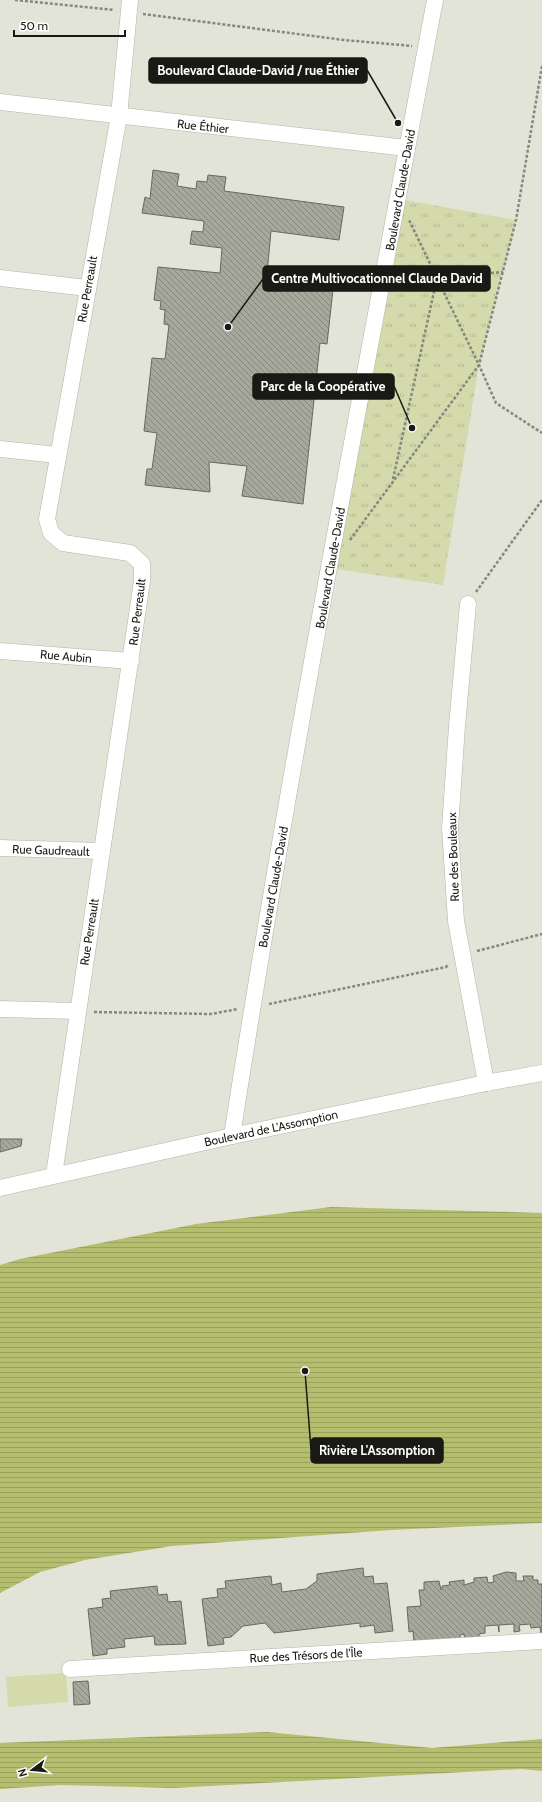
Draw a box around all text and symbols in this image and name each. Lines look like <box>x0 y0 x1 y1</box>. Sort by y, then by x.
scale bar <box>14 12 125 38</box>
text: 50 m <box>20 18 48 33</box>
callout: Boulevard Claude-David / rue Éthier <box>149 58 367 83</box>
text: Boulevard Claude-David / rue Éthier <box>157 61 360 78</box>
street label: Rue Éthier <box>176 116 230 136</box>
street label: Boulevard Claude-David <box>382 128 418 252</box>
street label: Rue Perreault <box>74 254 100 324</box>
callout: Centre Multivocationnel Claude David <box>263 266 490 291</box>
text: Centre Multivocationnel Claude David <box>271 270 483 286</box>
callout: Parc de la Coopérative <box>253 374 394 399</box>
text: Parc de la Coopérative <box>261 378 386 394</box>
street label: Boulevard Claude-David <box>312 506 348 630</box>
street label: Rue Perreault <box>125 578 149 646</box>
street label: Rue Aubin <box>40 646 93 666</box>
street label: Rue des Bouleaux <box>444 812 462 902</box>
street label: Boulevard Claude-David <box>255 825 291 949</box>
street label: Rue Gaudreault <box>12 841 90 859</box>
street label: Rue Perreault <box>76 897 102 967</box>
street label: Boulevard de L'Assomption <box>203 1106 340 1150</box>
callout: Rivière L'Assomption <box>311 1438 443 1463</box>
text: Rivière L'Assomption <box>319 1442 435 1458</box>
street label: Rue des Trésors de l'Île <box>249 1645 363 1665</box>
north arrow <box>12 1750 52 1790</box>
text: N <box>15 1767 30 1778</box>

